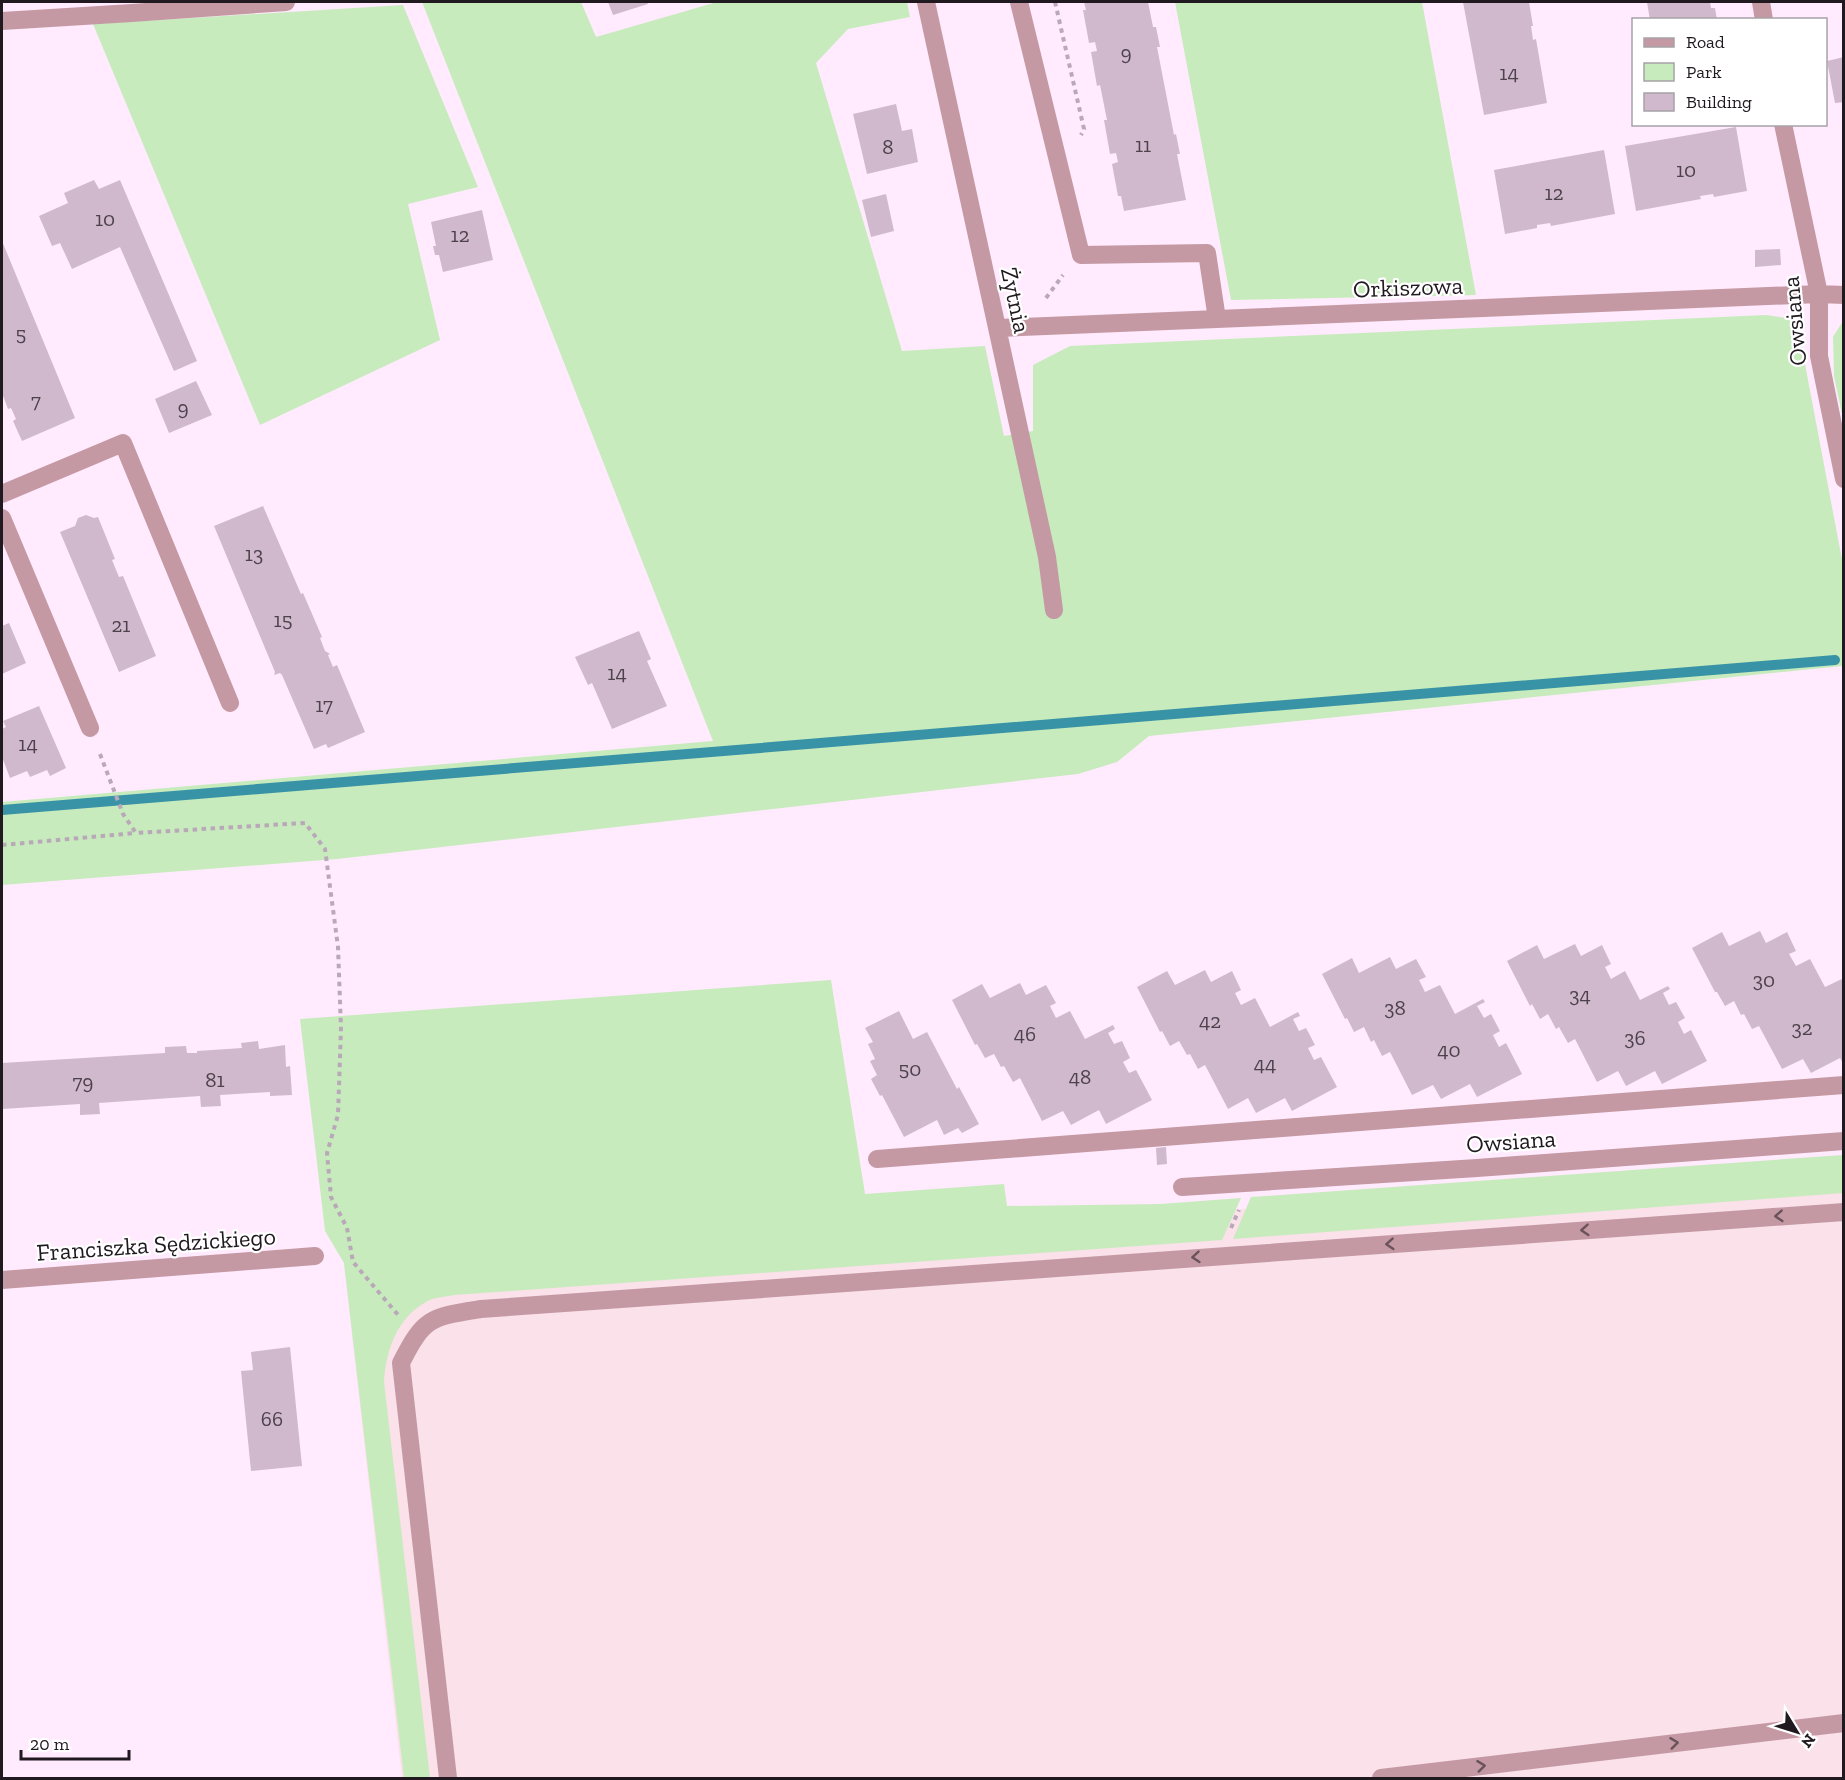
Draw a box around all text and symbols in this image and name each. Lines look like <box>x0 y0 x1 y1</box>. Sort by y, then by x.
legend <box>1632 18 1827 126</box>
text: Road <box>1686 31 1725 53</box>
house number: 9 <box>1120 40 1132 65</box>
house number: 14 <box>1499 60 1519 85</box>
text: Park <box>1686 61 1722 83</box>
text: Building <box>1686 91 1752 113</box>
house number: 11 <box>1135 132 1151 157</box>
house number: 8 <box>882 134 894 159</box>
house number: 10 <box>1676 157 1696 182</box>
house number: 12 <box>1545 180 1563 205</box>
house number: 10 <box>95 206 115 231</box>
house number: 12 <box>451 222 469 247</box>
street label: Żytnia <box>995 265 1037 336</box>
street label: Orkiszowa <box>1352 271 1464 303</box>
street label: Owsiana <box>1776 275 1812 367</box>
house number: 5 <box>16 321 26 346</box>
house number: 7 <box>31 388 41 413</box>
house number: 9 <box>177 395 189 420</box>
house number: 13 <box>245 541 263 566</box>
house number: 15 <box>274 607 292 632</box>
house number: 21 <box>112 612 130 637</box>
house number: 14 <box>607 660 627 685</box>
house number: 17 <box>315 692 333 717</box>
house number: 14 <box>18 731 38 756</box>
house number: 30 <box>1753 967 1775 992</box>
house number: 34 <box>1569 982 1591 1007</box>
house number: 38 <box>1384 995 1406 1020</box>
house number: 42 <box>1199 1008 1221 1033</box>
house number: 32 <box>1791 1015 1813 1040</box>
house number: 46 <box>1014 1021 1036 1046</box>
house number: 36 <box>1624 1025 1646 1050</box>
house number: 40 <box>1437 1037 1461 1062</box>
house number: 44 <box>1254 1051 1276 1076</box>
house number: 50 <box>899 1056 921 1081</box>
house number: 48 <box>1069 1064 1091 1089</box>
house number: 81 <box>205 1067 225 1092</box>
house number: 79 <box>72 1069 94 1094</box>
street label: Owsiana <box>1465 1123 1557 1159</box>
one-way arrow <box>1775 1210 1784 1223</box>
street label: Franciszka Sędzickiego <box>35 1221 277 1267</box>
one-way arrow <box>1580 1223 1589 1236</box>
one-way arrow <box>1386 1237 1395 1250</box>
one-way arrow <box>1191 1251 1200 1264</box>
house number: 66 <box>261 1406 283 1431</box>
north arrow <box>1767 1702 1827 1762</box>
scale bar <box>21 1723 129 1761</box>
text: N <box>1797 1730 1820 1752</box>
text: 20 m <box>30 1733 70 1755</box>
one-way arrow <box>1670 1737 1679 1750</box>
one-way arrow <box>1476 1761 1485 1773</box>

